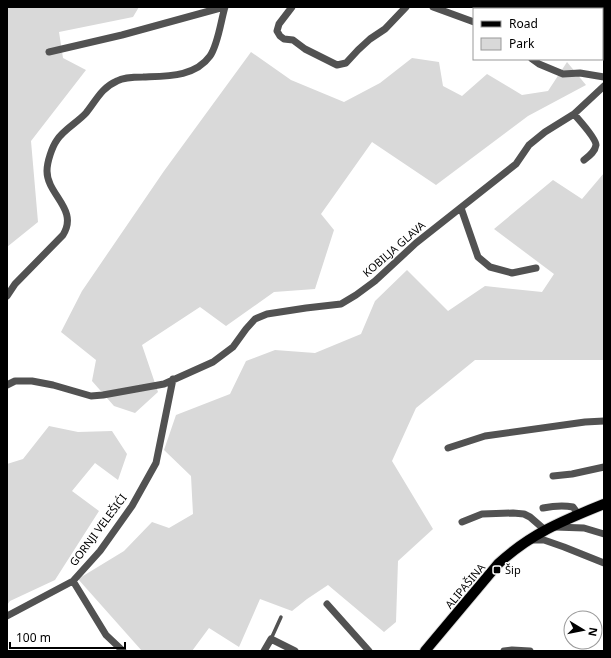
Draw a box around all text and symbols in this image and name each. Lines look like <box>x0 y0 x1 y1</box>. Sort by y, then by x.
legend <box>473 8 603 60</box>
text: Road <box>509 15 538 32</box>
text: Park <box>509 35 535 52</box>
street label: KOBILJA GLAVA <box>359 217 429 280</box>
street label: GORNJI VELEŠIĆI <box>66 490 130 569</box>
street label: ALIPAŠINA <box>441 559 489 611</box>
place label: Šip <box>505 562 521 577</box>
marker: Šip <box>492 565 502 575</box>
north arrow <box>563 610 603 650</box>
scale bar <box>10 624 125 650</box>
text: N <box>585 626 602 638</box>
text: 100 m <box>16 629 51 646</box>

